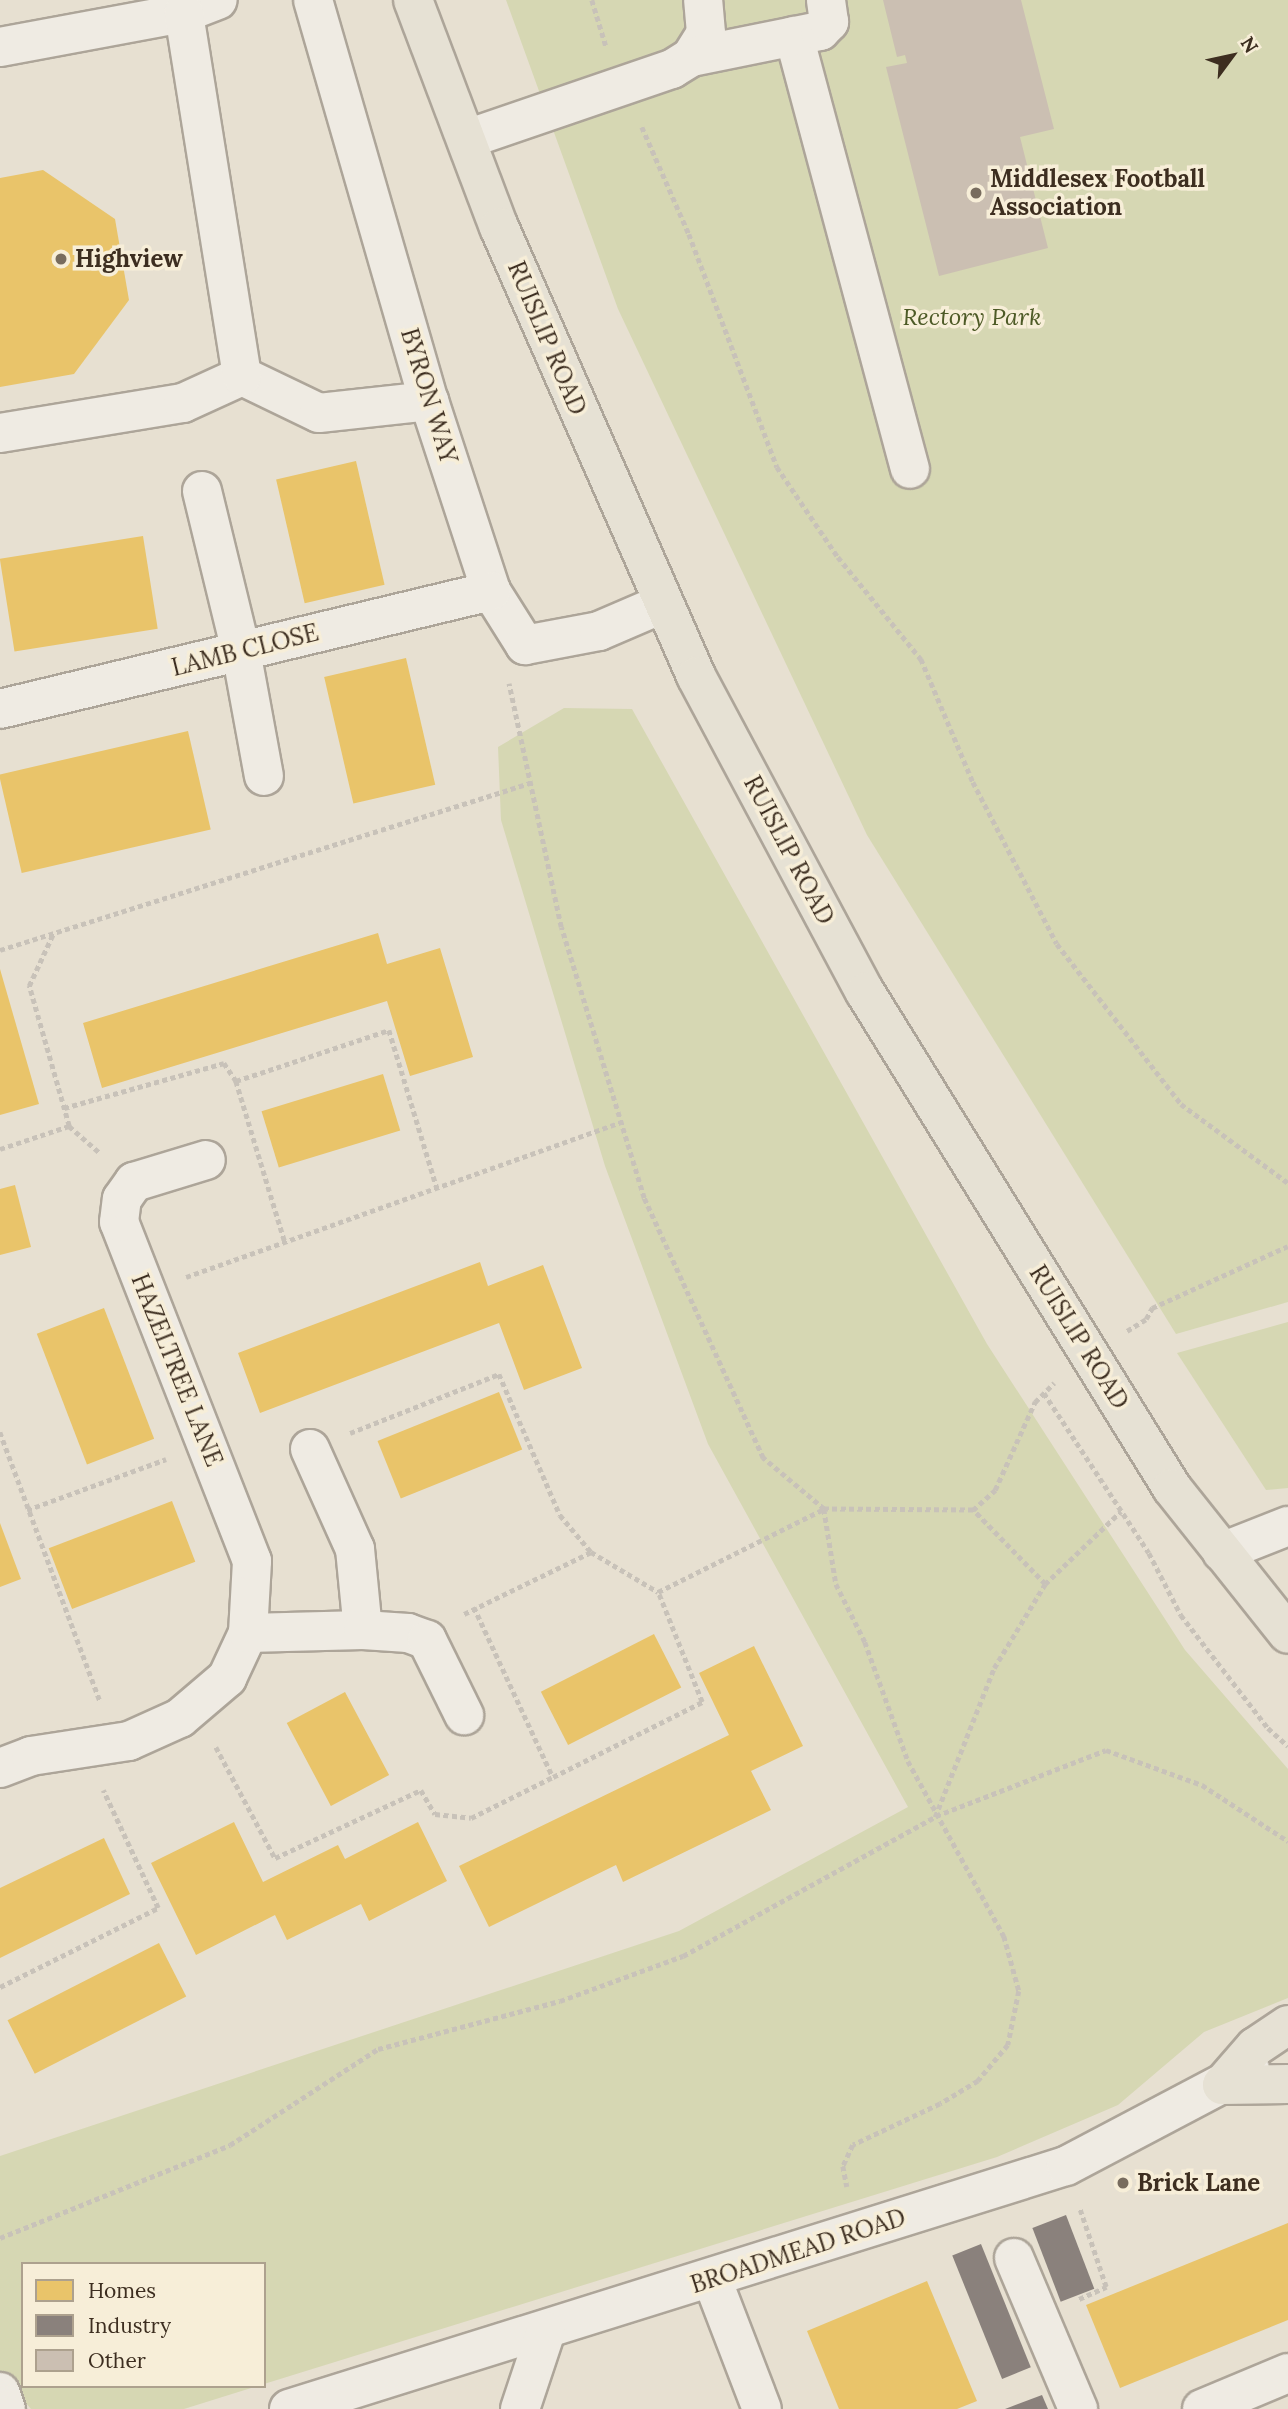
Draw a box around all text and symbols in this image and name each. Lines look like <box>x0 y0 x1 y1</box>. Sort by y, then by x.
north arrow <box>1197 21 1267 91</box>
text: N <box>1236 32 1264 57</box>
place label: Middlesex Football Association <box>990 165 1205 221</box>
marker: Middlesex Football Association <box>968 185 984 201</box>
place label: Highview <box>75 245 183 273</box>
marker: Highview <box>53 251 69 267</box>
street label: RUISLIP ROAD <box>502 257 592 419</box>
park label: Rectory Park <box>902 303 1042 331</box>
street label: BYRON WAY <box>395 325 463 467</box>
street label: LAMB CLOSE <box>169 618 321 682</box>
street label: RUISLIP ROAD <box>738 771 840 929</box>
street label: RUISLIP ROAD <box>1023 1260 1135 1414</box>
street label: HAZELTREE LANE <box>125 1270 229 1470</box>
place label: Brick Lane <box>1137 2169 1260 2197</box>
marker: Brick Lane <box>1115 2175 1131 2191</box>
street label: BROADMEAD ROAD <box>687 2203 909 2299</box>
legend <box>21 2262 266 2388</box>
text: Homes <box>88 2277 156 2304</box>
text: Industry <box>88 2312 171 2339</box>
text: Other <box>88 2347 146 2374</box>

